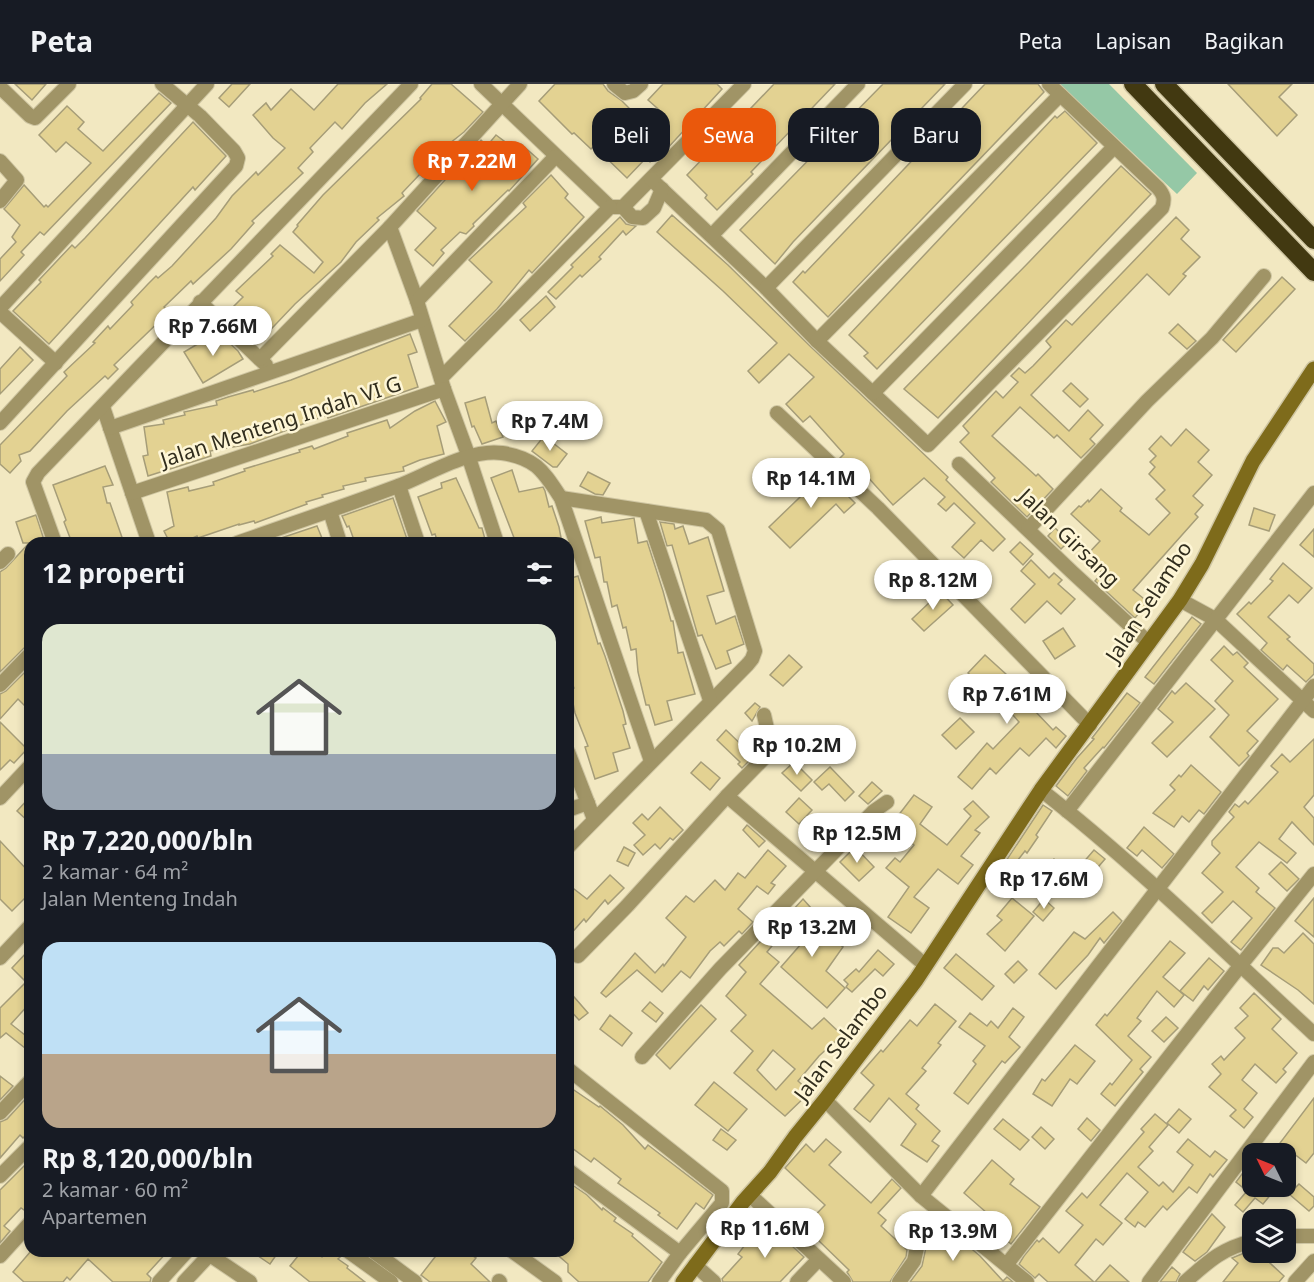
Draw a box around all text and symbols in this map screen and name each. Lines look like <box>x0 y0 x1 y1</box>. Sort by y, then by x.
text: Peta <box>30 22 93 60</box>
text: Peta <box>1018 27 1062 55</box>
text: Lapisan <box>1095 27 1171 55</box>
text: Bagikan <box>1204 27 1284 55</box>
chip: Beli <box>592 108 670 162</box>
chip: Sewa <box>682 108 776 162</box>
chip: Filter <box>788 108 879 162</box>
chip: Baru <box>891 108 981 162</box>
pin: Rp 7.22M <box>410 141 534 192</box>
text: Rp 7.22M <box>427 147 517 174</box>
pin: Rp 7.66M <box>151 306 275 357</box>
text: Rp 7.66M <box>168 312 258 339</box>
street label: Jalan Menteng Indah VI G <box>155 369 405 474</box>
pin: Rp 7.4M <box>495 401 605 452</box>
text: Rp 7.4M <box>511 407 589 434</box>
pin: Rp 14.1M <box>749 458 873 509</box>
text: Rp 14.1M <box>766 464 856 491</box>
street label: Jalan Girsang <box>1012 481 1126 593</box>
street label: Jalan Selambo <box>1097 536 1198 669</box>
text: 12 properti <box>42 555 185 591</box>
icon: filters <box>523 557 556 590</box>
pin: Rp 8.12M <box>871 560 995 611</box>
text: Rp 8.12M <box>888 566 978 593</box>
icon: home <box>245 663 353 771</box>
pin: Rp 7.61M <box>945 674 1069 725</box>
text: Rp 7.61M <box>962 680 1052 707</box>
pin: Rp 10.2M <box>735 725 859 776</box>
text: Rp 10.2M <box>752 731 842 758</box>
pin: Rp 12.5M <box>795 813 919 864</box>
text: Rp 12.5M <box>812 819 902 846</box>
text: Rp 7,220,000/bln <box>42 822 253 858</box>
text: 2 kamar · 64 m² <box>42 858 188 885</box>
pin: Rp 17.6M <box>982 859 1106 910</box>
text: Rp 17.6M <box>999 865 1089 892</box>
text: Jalan Menteng Indah <box>42 885 238 912</box>
pin: Rp 13.2M <box>750 907 874 958</box>
text: Rp 13.2M <box>767 913 857 940</box>
street label: Jalan Selambo <box>786 978 893 1108</box>
icon: home <box>245 981 353 1089</box>
text: Rp 8,120,000/bln <box>42 1140 253 1176</box>
north arrow <box>1242 1143 1296 1197</box>
map controls <box>1242 1143 1296 1263</box>
text: 2 kamar · 60 m² <box>42 1176 188 1203</box>
text: Apartemen <box>42 1203 147 1230</box>
pin: Rp 11.6M <box>703 1208 827 1259</box>
button: layers <box>1242 1209 1296 1263</box>
pin: Rp 13.9M <box>891 1211 1015 1262</box>
text: Rp 11.6M <box>720 1214 810 1241</box>
text: Rp 13.9M <box>908 1217 998 1244</box>

